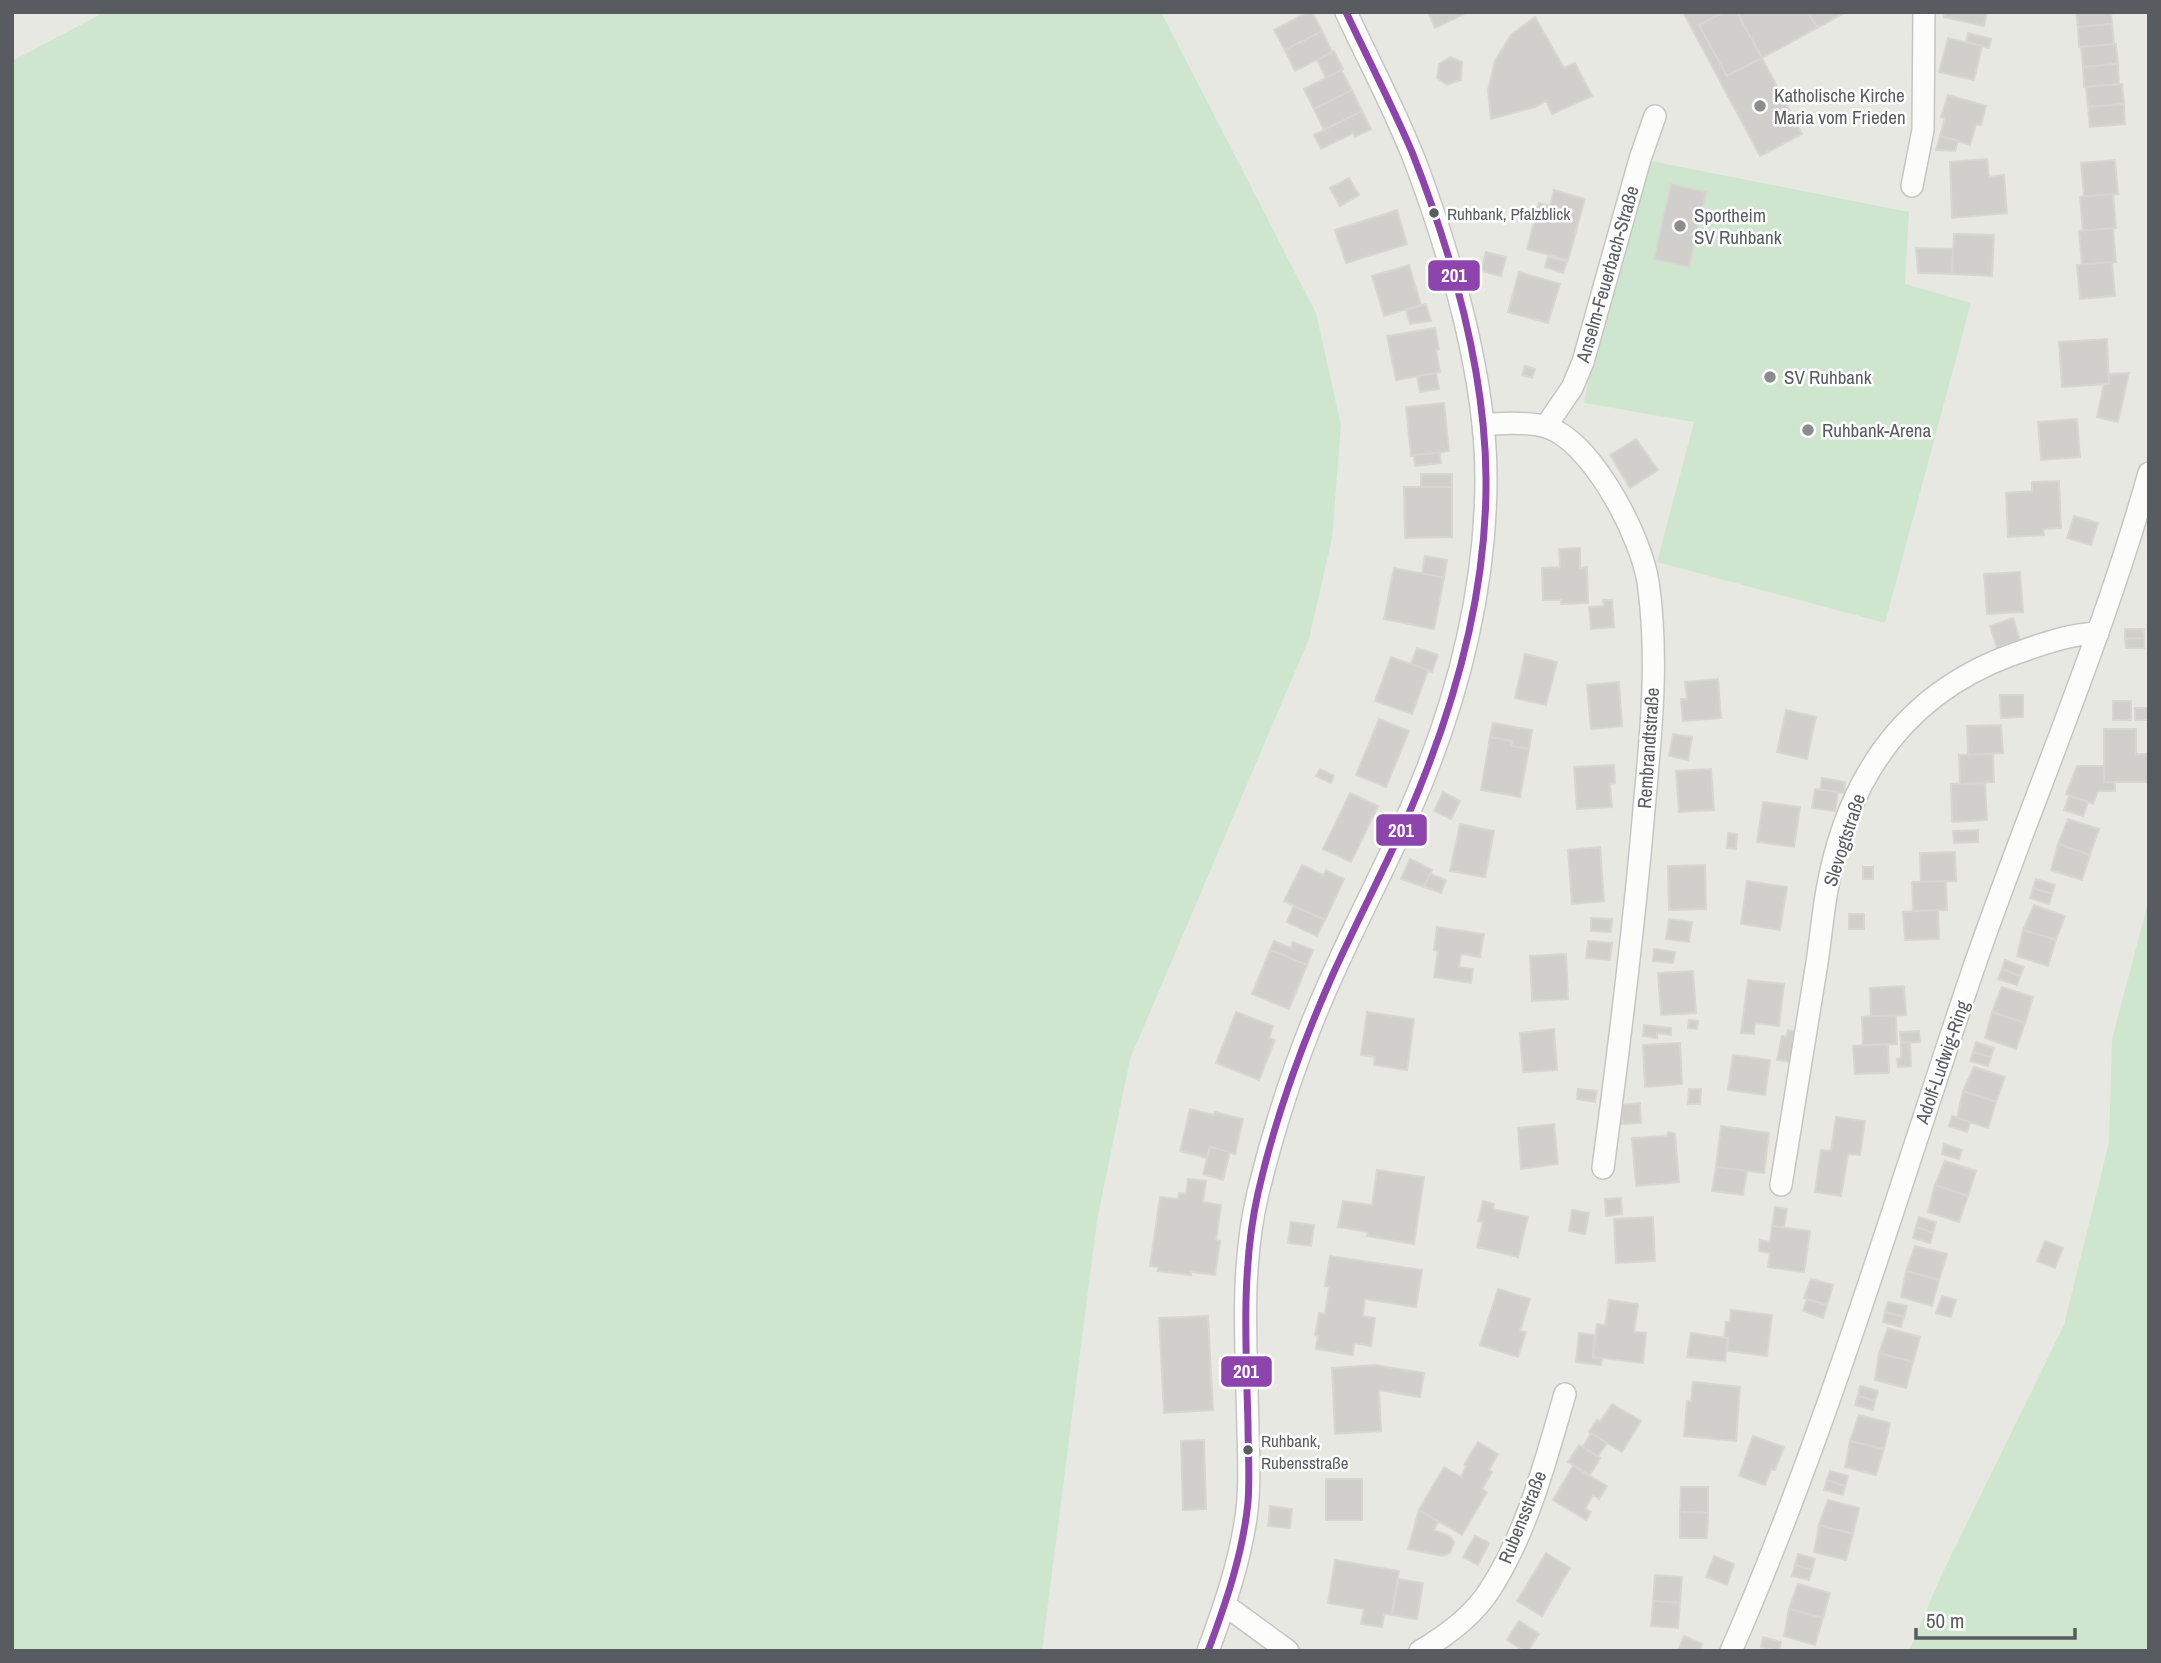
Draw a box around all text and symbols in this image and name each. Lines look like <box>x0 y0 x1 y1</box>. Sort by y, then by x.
place label: Katholische Kirche Maria vom Frieden <box>1774 82 1906 130</box>
marker: Katholische Kirche Maria vom Frieden <box>1752 98 1768 114</box>
street label: Anselm-Feuerbach-Straße <box>1569 183 1645 366</box>
place label: Ruhbank, Pfalzblick <box>1447 202 1570 225</box>
place label: Sportheim SV Ruhbank <box>1694 202 1782 250</box>
marker: Ruhbank, Pfalzblick <box>1427 206 1441 220</box>
marker: Sportheim SV Ruhbank <box>1672 218 1688 234</box>
line badge: 201 <box>1427 259 1481 292</box>
text: 201 <box>1441 262 1467 288</box>
place label: SV Ruhbank <box>1784 364 1872 390</box>
marker: SV Ruhbank <box>1762 369 1778 385</box>
place label: Ruhbank-Arena <box>1822 417 1931 443</box>
marker: Ruhbank-Arena <box>1800 422 1816 438</box>
street label: Rembrandtstraße <box>1631 687 1665 809</box>
street label: Slevogtstraße <box>1817 790 1871 890</box>
line badge: 201 <box>1375 813 1428 847</box>
text: 201 <box>1388 817 1414 843</box>
street label: Adolf-Ludwig-Ring <box>1908 996 1975 1128</box>
line badge: 201 <box>1220 1355 1273 1388</box>
text: 201 <box>1233 1358 1259 1384</box>
place label: Ruhbank, Rubensstraße <box>1261 1429 1349 1474</box>
marker: Ruhbank, Rubensstraße <box>1241 1443 1255 1457</box>
street label: Rubensstraße <box>1492 1467 1552 1567</box>
scale bar <box>1916 1596 2075 1640</box>
text: 50 m <box>1926 1606 1964 1635</box>

